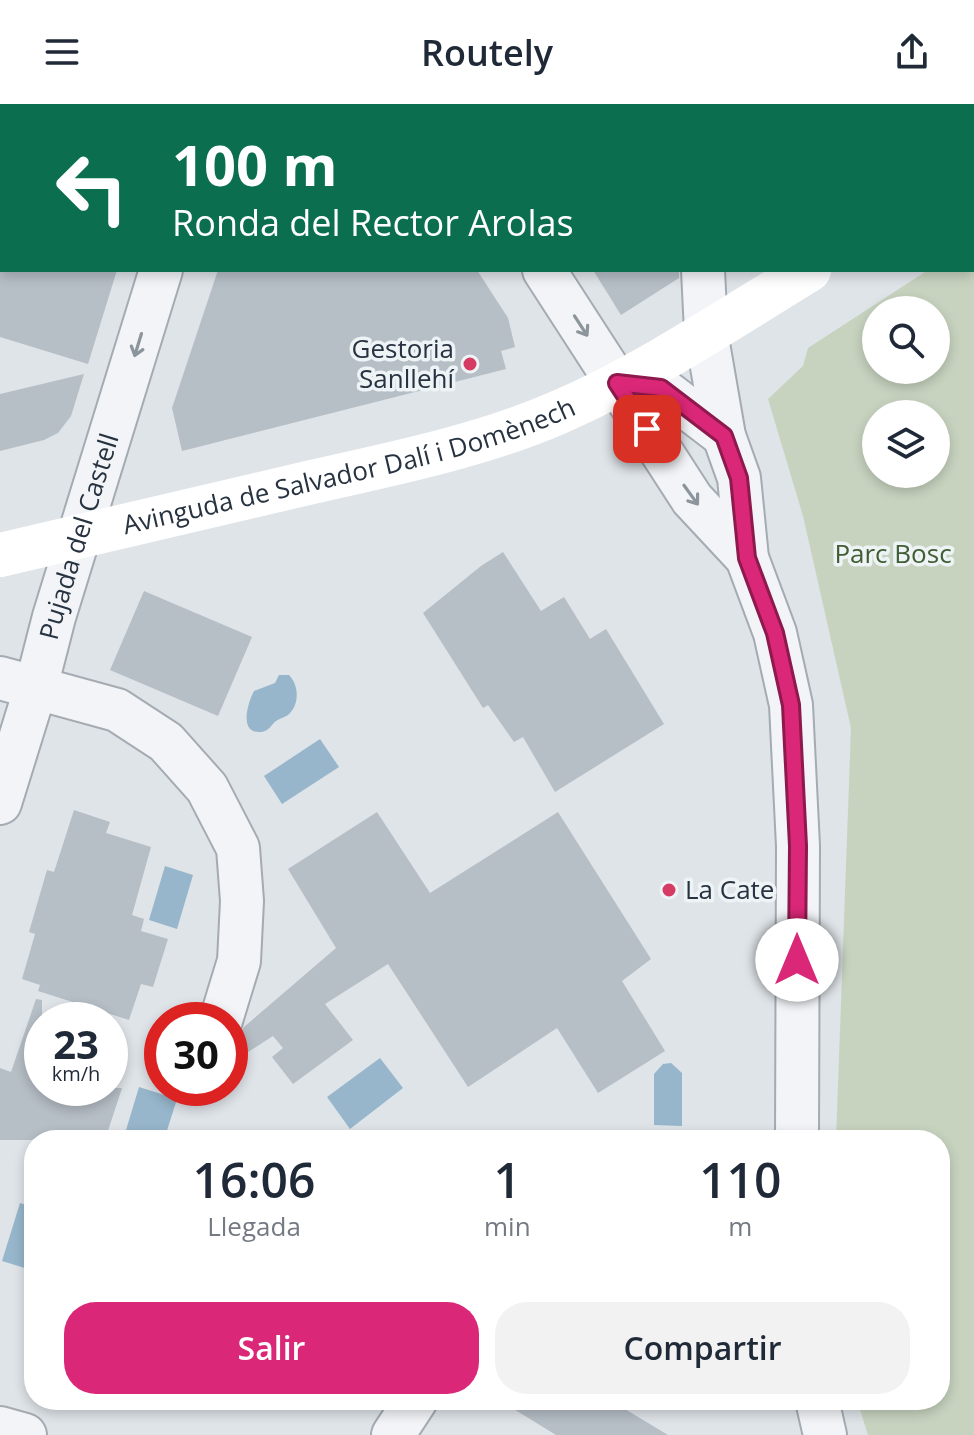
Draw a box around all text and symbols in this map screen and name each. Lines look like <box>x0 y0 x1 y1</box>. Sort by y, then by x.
text: Routely <box>421 28 553 77</box>
icon: menu <box>40 30 84 74</box>
icon: share <box>890 30 934 74</box>
text: 100 m <box>172 126 338 202</box>
icon: left <box>40 136 144 240</box>
text: Ronda del Rector Arolas <box>172 198 574 247</box>
map controls <box>862 296 950 488</box>
button: search <box>862 296 950 384</box>
one-way arrow <box>572 315 589 337</box>
place label: Gestoria Sanllehí <box>352 330 454 396</box>
one-way arrow <box>130 331 145 357</box>
marker: Gestoria Sanllehí <box>461 355 479 373</box>
street label: Avinguda de Salvador Dalí i Domènech <box>119 388 581 542</box>
pin <box>613 395 681 463</box>
button: layers <box>862 400 950 488</box>
icon: arrive <box>625 407 669 451</box>
street label: Pujada del Castell <box>30 429 127 643</box>
one-way arrow <box>682 483 699 505</box>
park label: Parc Bosc <box>834 535 952 571</box>
place label: La Cate <box>685 871 774 907</box>
marker: La Cate <box>660 881 678 899</box>
position arrow <box>755 918 839 1002</box>
speed limit sign: 30 <box>144 1002 248 1106</box>
text: 23 <box>53 1016 99 1071</box>
text: km/h <box>52 1060 100 1087</box>
text: 16:06 <box>193 1147 315 1212</box>
text: 1 <box>494 1147 521 1212</box>
text: 110 <box>699 1147 781 1212</box>
text: Llegada <box>207 1208 301 1244</box>
text: min <box>484 1208 531 1244</box>
text: m <box>728 1208 752 1244</box>
button: Salir <box>64 1302 479 1394</box>
button: Compartir <box>495 1302 910 1394</box>

